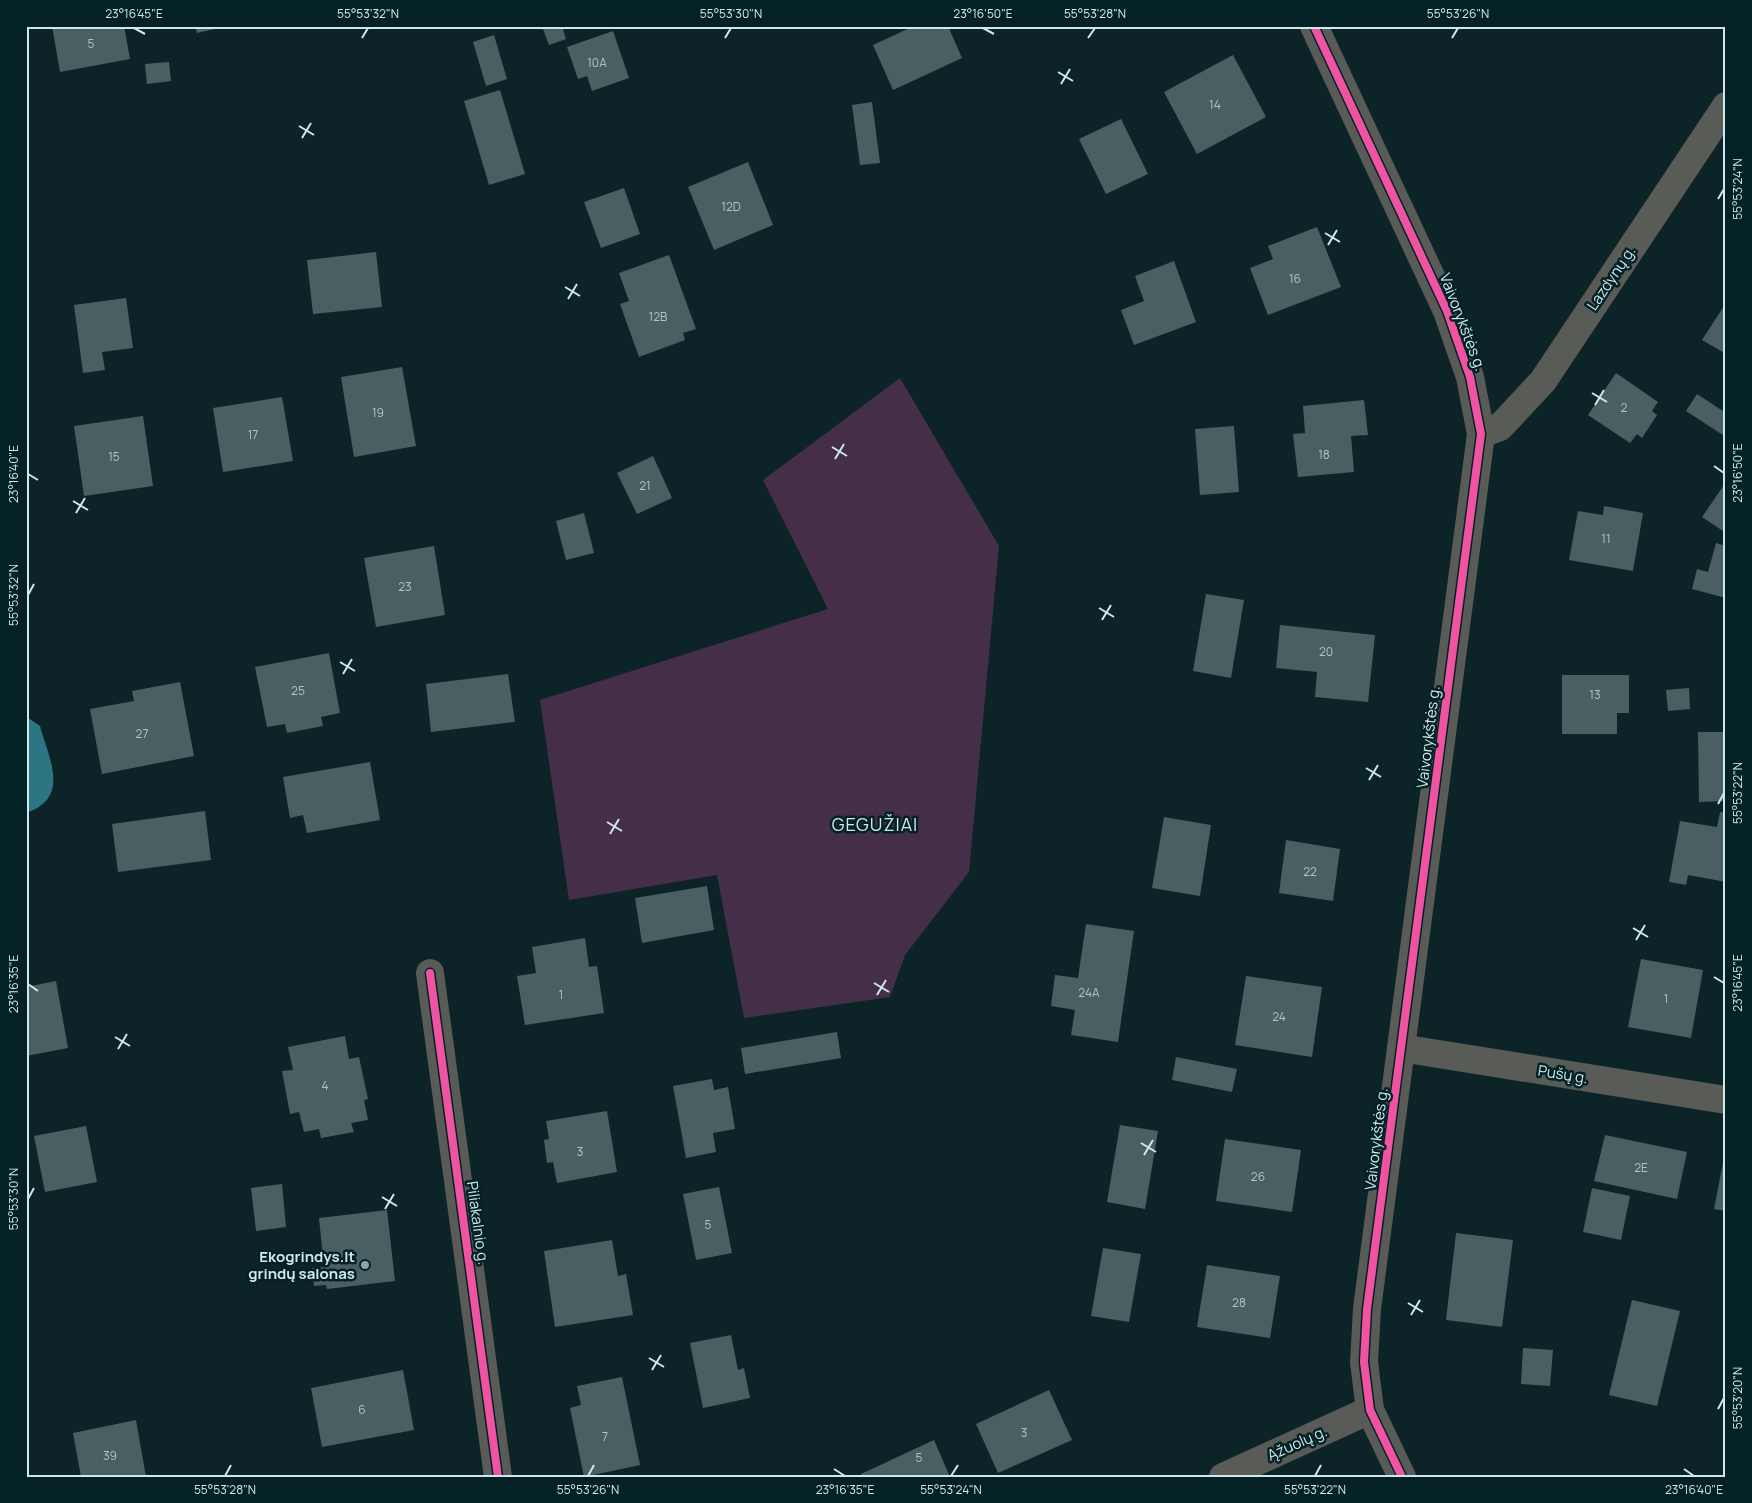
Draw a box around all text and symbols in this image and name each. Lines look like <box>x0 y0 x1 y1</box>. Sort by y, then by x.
text: 23°16'45"E <box>105 5 163 22</box>
text: 55°53'32"N <box>337 5 399 22</box>
text: 55°53'30"N <box>700 5 762 22</box>
text: 23°16'50"E <box>953 5 1013 22</box>
text: 55°53'28"N <box>1064 5 1126 22</box>
text: 55°53'26"N <box>1427 5 1489 22</box>
house number: 5 <box>88 35 95 52</box>
house number: 10A <box>587 54 607 71</box>
house number: 14 <box>1209 96 1221 113</box>
text: 55°53'24"N <box>1729 158 1746 220</box>
house number: 12D <box>721 198 741 215</box>
street label: Lazdynų g. <box>1582 242 1640 314</box>
house number: 16 <box>1289 270 1301 287</box>
street label: Vaivorykštės g. <box>1435 270 1491 374</box>
house number: 12B <box>649 308 667 325</box>
house number: 2 <box>1621 399 1628 416</box>
house number: 19 <box>372 404 384 421</box>
house number: 17 <box>248 426 258 443</box>
text: 23°16'50"E <box>1729 443 1746 503</box>
text: 23°16'40"E <box>5 445 22 503</box>
house number: 18 <box>1318 446 1330 463</box>
house number: 15 <box>108 448 120 465</box>
house number: 21 <box>639 477 651 494</box>
house number: 11 <box>1601 530 1611 547</box>
text: 55°53'32"N <box>5 564 22 626</box>
house number: 23 <box>398 578 412 595</box>
house number: 20 <box>1319 643 1333 660</box>
house number: 25 <box>291 682 305 699</box>
street label: Vaivorykštės g. <box>1411 685 1445 789</box>
house number: 13 <box>1589 686 1601 703</box>
house number: 27 <box>136 725 148 742</box>
text: 55°53'22"N <box>1729 762 1746 824</box>
district label: GEGUŽIAI <box>832 812 918 836</box>
house number: 22 <box>1303 863 1317 880</box>
text: 23°16'45"E <box>1729 954 1746 1012</box>
text: 23°16'35"E <box>5 955 22 1013</box>
house number: 24A <box>1078 984 1100 1001</box>
house number: 1 <box>559 986 563 1003</box>
house number: 1 <box>1664 990 1668 1007</box>
house number: 24 <box>1272 1008 1286 1025</box>
street label: Pušų g. <box>1536 1060 1590 1088</box>
house number: 4 <box>321 1077 329 1094</box>
street label: Vaivorykštės g. <box>1359 1087 1393 1191</box>
house number: 3 <box>577 1143 583 1160</box>
house number: 2E <box>1634 1159 1648 1176</box>
text: 55°53'30"N <box>5 1168 22 1230</box>
house number: 26 <box>1251 1168 1265 1185</box>
street label: Piliakalnio g. <box>462 1180 494 1266</box>
house number: 5 <box>705 1216 712 1233</box>
place label: Ekogrindys.lt grindų salonas <box>248 1246 355 1284</box>
marker: Ekogrindys.lt grindų salonas <box>359 1259 371 1271</box>
house number: 28 <box>1232 1294 1246 1311</box>
text: 55°53'20"N <box>1729 1367 1746 1429</box>
house number: 6 <box>358 1401 366 1418</box>
street label: Ąžuolų g. <box>1264 1421 1330 1465</box>
house number: 3 <box>1021 1424 1027 1441</box>
house number: 7 <box>602 1428 608 1445</box>
house number: 39 <box>103 1447 117 1464</box>
house number: 5 <box>916 1449 923 1466</box>
text: 55°53'28"N <box>194 1481 256 1498</box>
text: 55°53'26"N <box>557 1481 619 1498</box>
text: 23°16'35"E <box>816 1481 874 1498</box>
text: 55°53'24"N <box>920 1481 982 1498</box>
text: 55°53'22"N <box>1284 1481 1346 1498</box>
text: 23°16'40"E <box>1665 1481 1723 1498</box>

